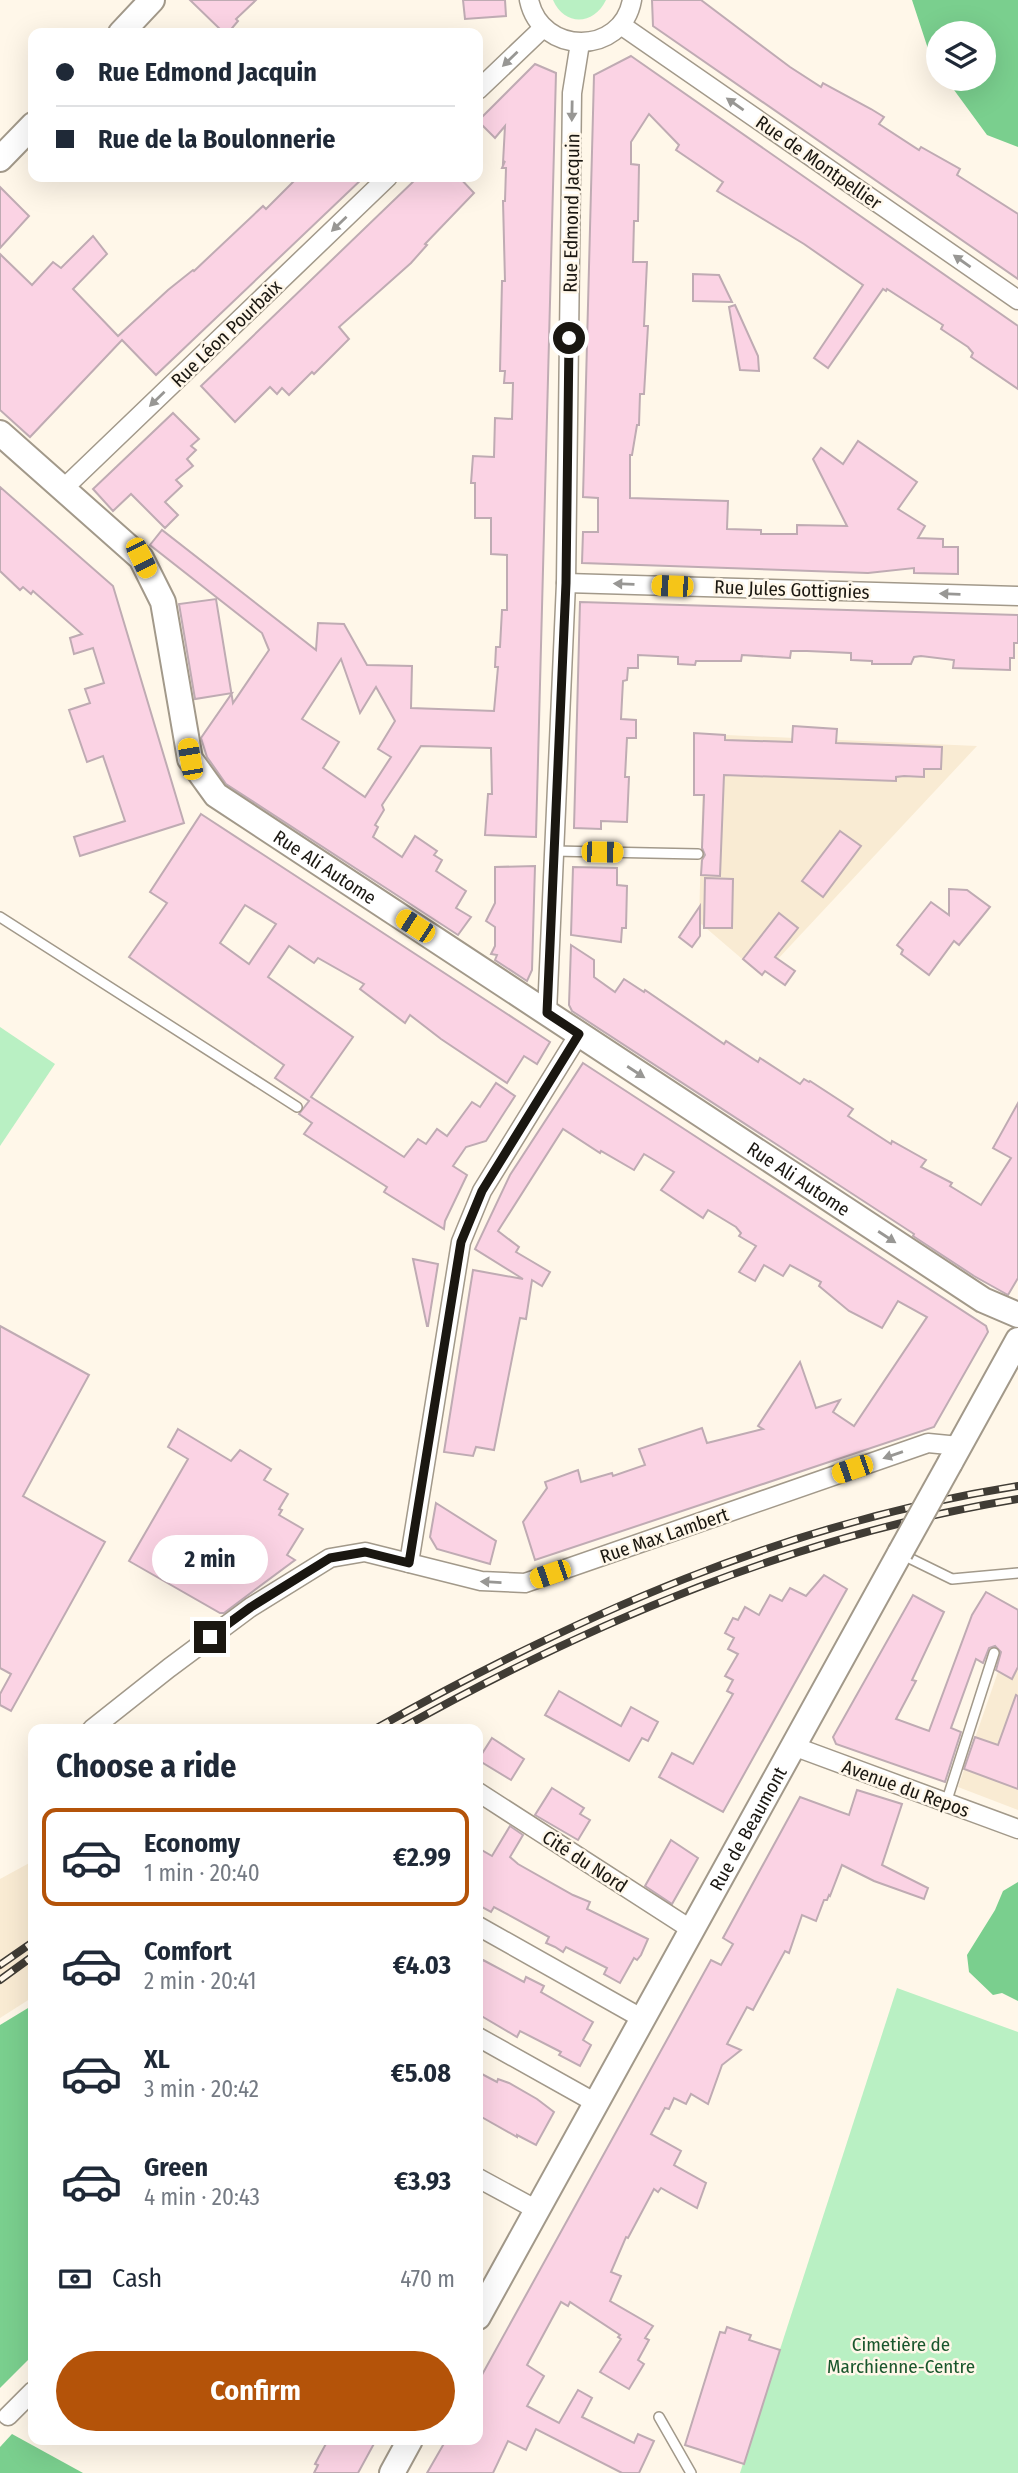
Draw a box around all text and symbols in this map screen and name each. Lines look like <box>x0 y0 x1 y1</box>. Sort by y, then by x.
map controls <box>926 21 996 91</box>
button: layers <box>926 21 996 91</box>
one-way arrow <box>502 51 519 68</box>
text: Rue Edmond Jacquin <box>98 57 317 88</box>
one-way arrow <box>726 97 744 111</box>
one-way arrow <box>566 100 578 122</box>
street label: Rue de Montpellier <box>751 110 886 215</box>
text: Rue de la Boulonnerie <box>98 124 335 155</box>
street label: Rue Edmond Jacquin <box>559 133 584 293</box>
one-way arrow <box>331 216 348 232</box>
one-way arrow <box>953 254 971 268</box>
street label: Rue Léon Pourbaix <box>166 275 287 392</box>
route start <box>553 322 585 354</box>
one-way arrow <box>149 390 166 406</box>
car <box>123 535 160 581</box>
car <box>651 575 694 597</box>
street label: Rue Jules Gottignies <box>714 575 870 604</box>
one-way arrow <box>613 579 635 590</box>
one-way arrow <box>939 588 961 600</box>
car <box>177 736 204 782</box>
street label: Rue Ali Autome <box>269 825 381 909</box>
car <box>581 841 624 863</box>
car <box>392 906 439 946</box>
one-way arrow <box>626 1065 645 1078</box>
street label: Rue Ali Autome <box>743 1137 854 1221</box>
one-way arrow <box>878 1230 896 1244</box>
one-way arrow <box>883 1450 904 1461</box>
car <box>829 1452 876 1486</box>
street label: Rue Max Lambert <box>597 1502 732 1568</box>
callout: 2 min <box>152 1536 268 1584</box>
text: 2 min <box>185 1545 236 1573</box>
car <box>527 1557 574 1591</box>
one-way arrow <box>480 1576 502 1587</box>
route end <box>194 1621 226 1653</box>
text: Choose a ride <box>56 1747 237 1785</box>
street label: Avenue du Repos <box>839 1755 973 1822</box>
street label: Rue de Beaumont <box>705 1762 792 1895</box>
street label: Cité du Nord <box>538 1825 632 1897</box>
icon: car <box>60 1826 123 1889</box>
text: Economy <box>144 1828 240 1859</box>
text: €2.99 <box>393 1842 451 1873</box>
text: 1 min · 20:40 <box>144 1859 260 1887</box>
icon: car <box>60 1934 123 1997</box>
text: Comfort <box>144 1936 232 1967</box>
text: €4.03 <box>393 1950 451 1981</box>
text: 2 min · 20:41 <box>144 1967 257 1995</box>
icon: car <box>60 2042 123 2105</box>
text: XL <box>144 2044 170 2075</box>
text: €5.08 <box>391 2058 451 2089</box>
text: 3 min · 20:42 <box>144 2075 259 2103</box>
icon: car <box>60 2150 123 2213</box>
text: Green <box>144 2152 208 2183</box>
text: €3.93 <box>394 2166 451 2197</box>
text: 4 min · 20:43 <box>144 2183 260 2211</box>
icon: cash <box>56 2260 94 2298</box>
text: Cash <box>112 2263 162 2294</box>
text: 470 m <box>400 2265 455 2293</box>
park label: Cimetière de Marchienne-Centre <box>827 2333 975 2378</box>
button: Confirm <box>56 2351 455 2431</box>

